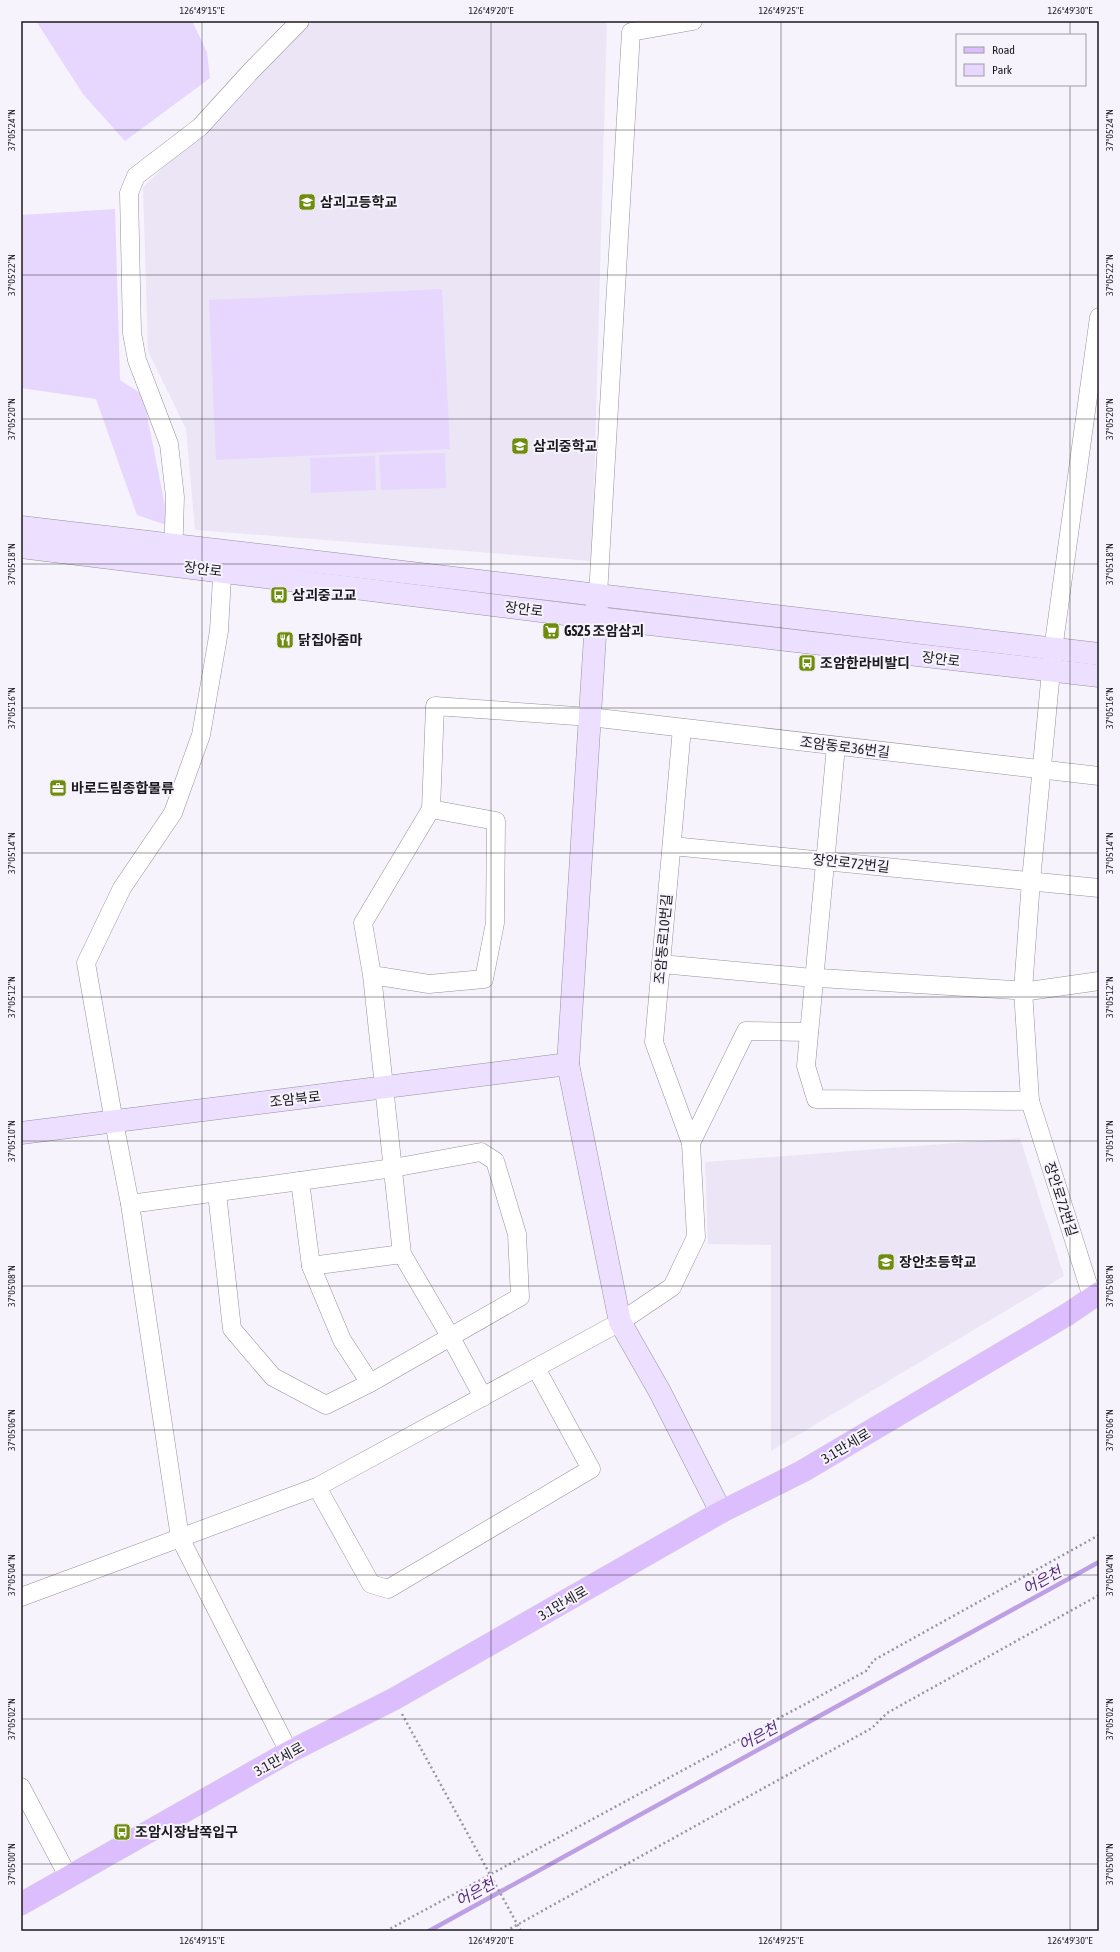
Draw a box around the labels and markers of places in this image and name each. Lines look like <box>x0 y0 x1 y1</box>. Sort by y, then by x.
school or university icon: 삼괴고등학교 <box>297 192 317 212</box>
place label: 삼괴고등학교 <box>320 194 397 210</box>
school or university icon: 삼괴중학교 <box>510 436 530 456</box>
place label: 삼괴중학교 <box>533 438 598 454</box>
bus stop icon: 삼괴중고교 <box>269 585 289 605</box>
place label: 삼괴중고교 <box>292 587 357 603</box>
supermarket icon: GS25 조암삼괴 <box>541 621 561 641</box>
place label: GS25 조암삼괴 <box>564 623 644 639</box>
restaurant icon: 닭집아줌마 <box>275 630 295 650</box>
place label: 닭집아줌마 <box>298 632 363 648</box>
bus stop icon: 조암한라비발디 <box>797 653 817 673</box>
place label: 조암한라비발디 <box>820 655 910 671</box>
office icon: 바로드림종합물류 <box>48 778 68 798</box>
place label: 바로드림종합물류 <box>71 780 174 796</box>
school or university icon: 장안초등학교 <box>876 1252 896 1272</box>
place label: 장안초등학교 <box>899 1254 976 1270</box>
bus stop icon: 조암시장남쪽입구 <box>112 1822 132 1842</box>
place label: 조암시장남쪽입구 <box>135 1824 238 1840</box>

